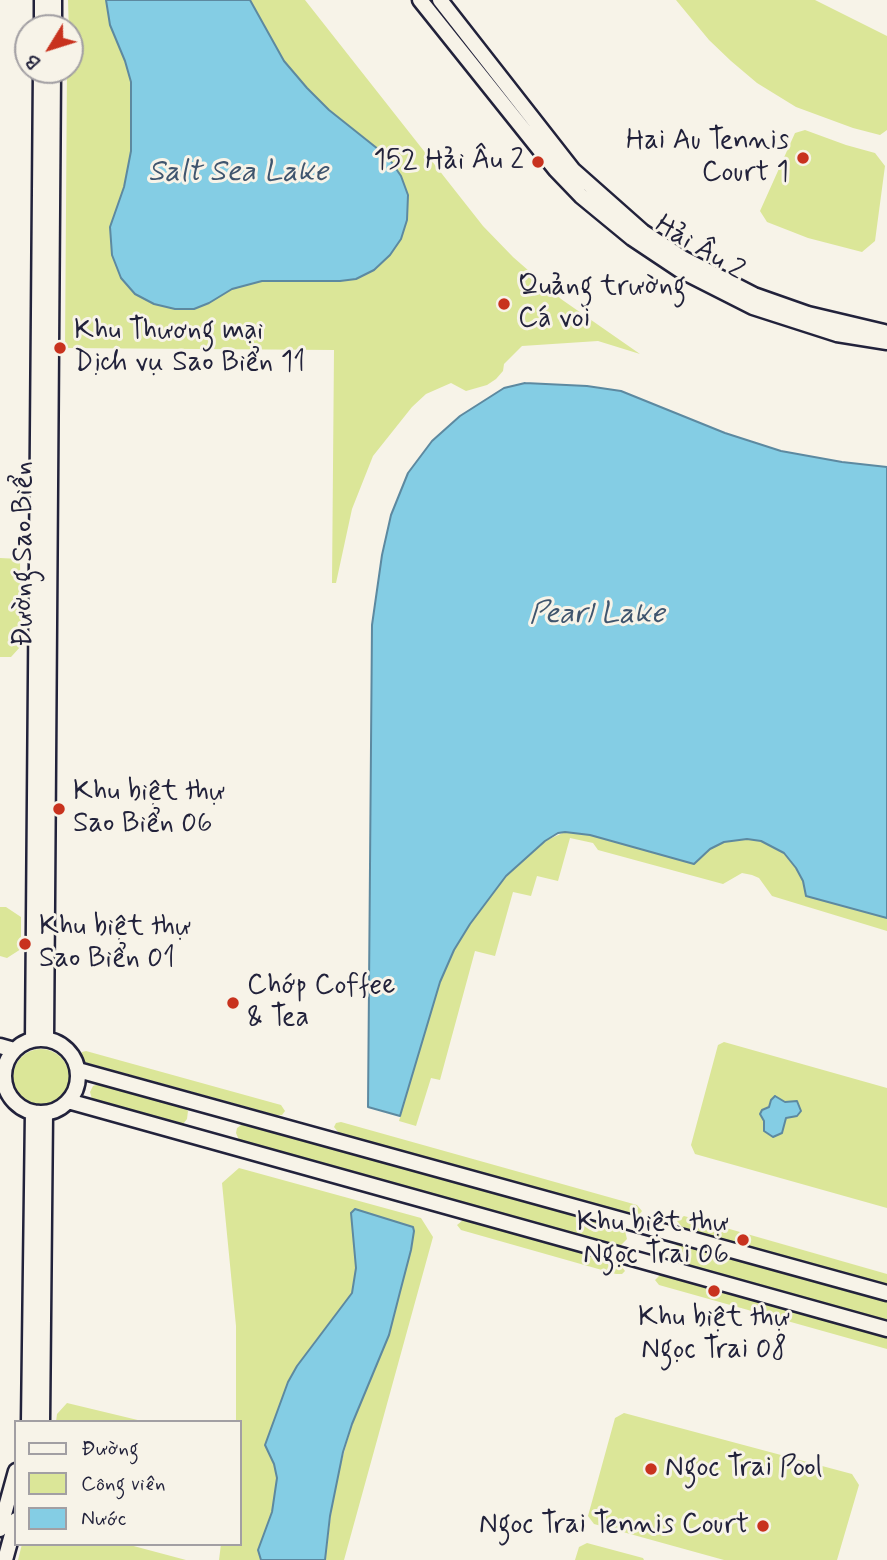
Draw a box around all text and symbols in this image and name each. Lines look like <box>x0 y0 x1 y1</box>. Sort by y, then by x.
north arrow <box>14 14 84 84</box>
text: B <box>20 49 47 73</box>
place label: Hai Au Tennis Court 1 <box>626 125 789 191</box>
place label: 152 Hải Âu 2 <box>374 145 524 179</box>
marker: Hai Au Tennis Court 1 <box>795 150 811 166</box>
marker: 152 Hải Âu 2 <box>530 154 546 170</box>
water label: Salt Sea Lake <box>148 156 328 192</box>
street label: Hải Âu 2 <box>648 209 750 289</box>
place label: Quảng trường Cá voi <box>518 271 686 337</box>
marker: Quảng trường Cá voi <box>496 296 512 312</box>
place label: Khu Thương mại Dịch vụ Sao Biển 11 <box>74 315 305 381</box>
marker: Khu Thương mại Dịch vụ Sao Biển 11 <box>52 340 68 356</box>
street label: Đường Sao Biển <box>8 461 42 647</box>
water label: Pearl Lake <box>529 598 665 634</box>
place label: Khu biệt thự Sao Biển 06 <box>73 776 225 842</box>
marker: Khu biệt thự Sao Biển 06 <box>51 801 67 817</box>
place label: Khu biệt thự Sao Biển 01 <box>39 911 191 977</box>
marker: Khu biệt thự Sao Biển 01 <box>17 936 33 952</box>
place label: Chớp Coffee & Tea <box>247 970 395 1036</box>
marker: Chớp Coffee & Tea <box>225 995 241 1011</box>
place label: Khu biệt thự Ngọc Trai 06 <box>577 1207 729 1273</box>
marker: Khu biệt thự Ngọc Trai 06 <box>735 1232 751 1248</box>
marker: Khu biệt thự Ngọc Trai 08 <box>706 1283 722 1299</box>
place label: Khu biệt thự Ngọc Trai 08 <box>638 1302 790 1368</box>
legend <box>14 1420 242 1546</box>
text: Đường <box>81 1435 139 1463</box>
place label: Ngoc Trai Pool <box>665 1452 822 1486</box>
marker: Ngoc Trai Pool <box>643 1461 659 1477</box>
text: Công viên <box>81 1470 166 1498</box>
text: Nước <box>81 1505 126 1533</box>
place label: Ngoc Trai Tennis Court <box>479 1509 749 1543</box>
marker: Ngoc Trai Tennis Court <box>755 1518 771 1534</box>

